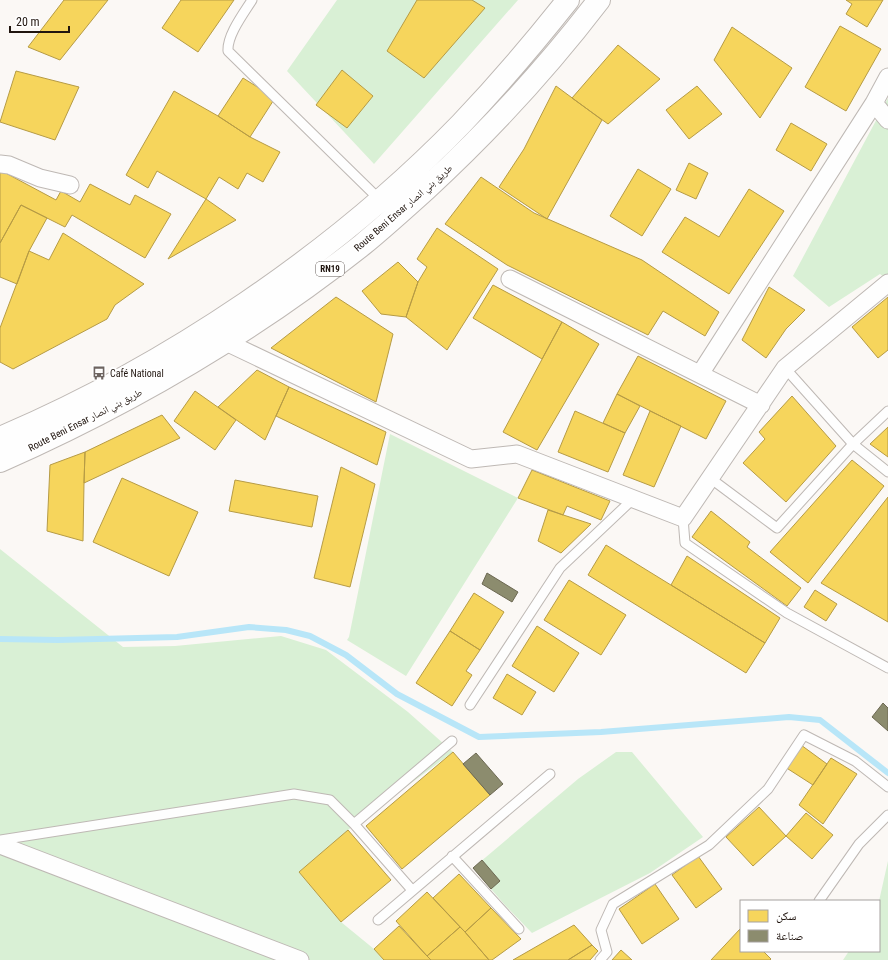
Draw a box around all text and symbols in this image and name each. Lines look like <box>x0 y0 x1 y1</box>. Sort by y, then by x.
scale bar <box>10 8 69 34</box>
text: 20 m <box>16 15 40 29</box>
street label: Route Beni Ensar طريق بني انصار <box>352 162 456 255</box>
road number: RN19 <box>316 262 344 276</box>
bus stop icon: Café National <box>91 365 107 381</box>
place label: Café National <box>110 368 164 379</box>
street label: Route Beni Ensar طريق بني انصار <box>26 386 145 456</box>
legend <box>740 900 880 952</box>
text: سكن <box>776 909 797 923</box>
text: صناعة <box>776 929 803 943</box>

